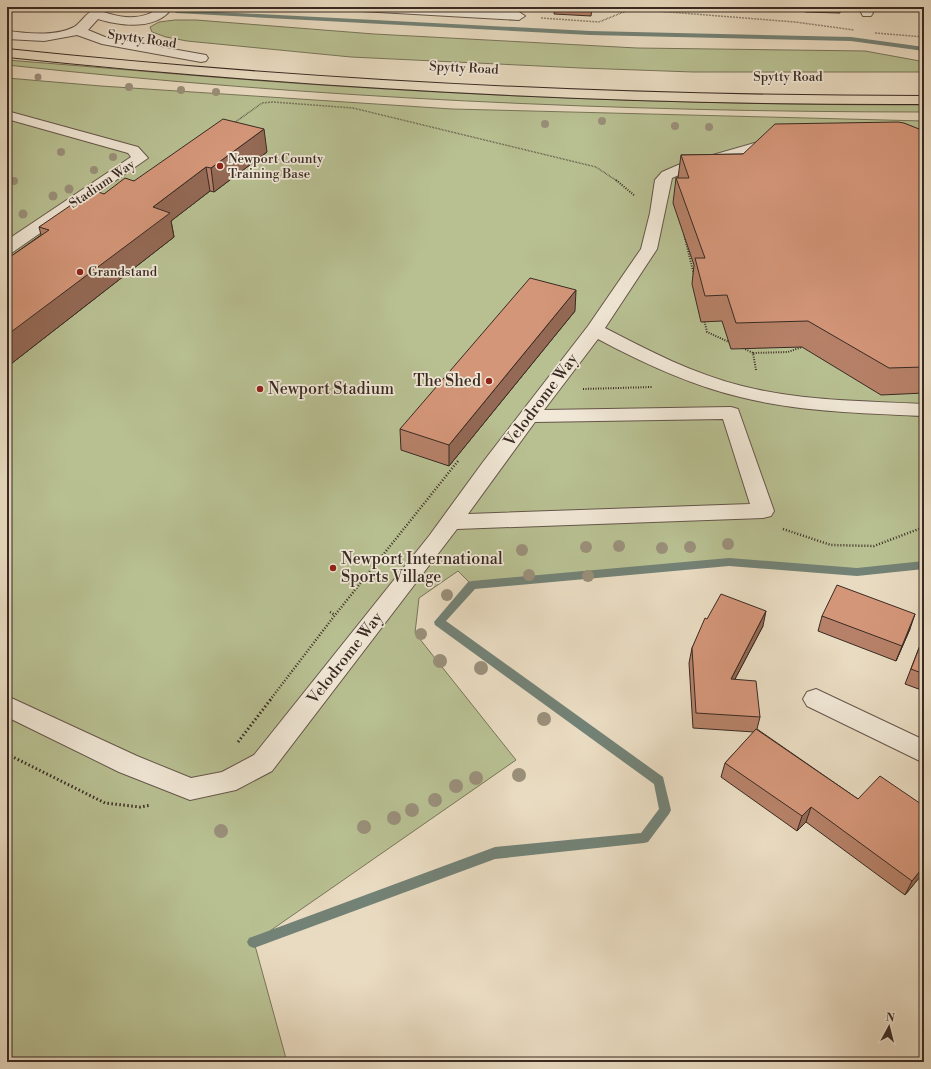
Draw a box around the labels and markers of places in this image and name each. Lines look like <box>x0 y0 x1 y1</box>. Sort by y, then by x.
place label: Newport County Training Base <box>228 151 324 182</box>
marker: Newport County Training Base <box>215 161 225 171</box>
place label: Grandstand <box>88 264 158 280</box>
marker: Grandstand <box>75 267 85 277</box>
place label: The Shed <box>413 371 481 391</box>
marker: The Shed <box>484 376 494 386</box>
place label: Newport Stadium <box>268 379 394 399</box>
marker: Newport Stadium <box>255 384 265 394</box>
place label: Newport International Sports Village <box>341 549 503 587</box>
marker: Newport International Sports Village <box>328 563 338 573</box>

